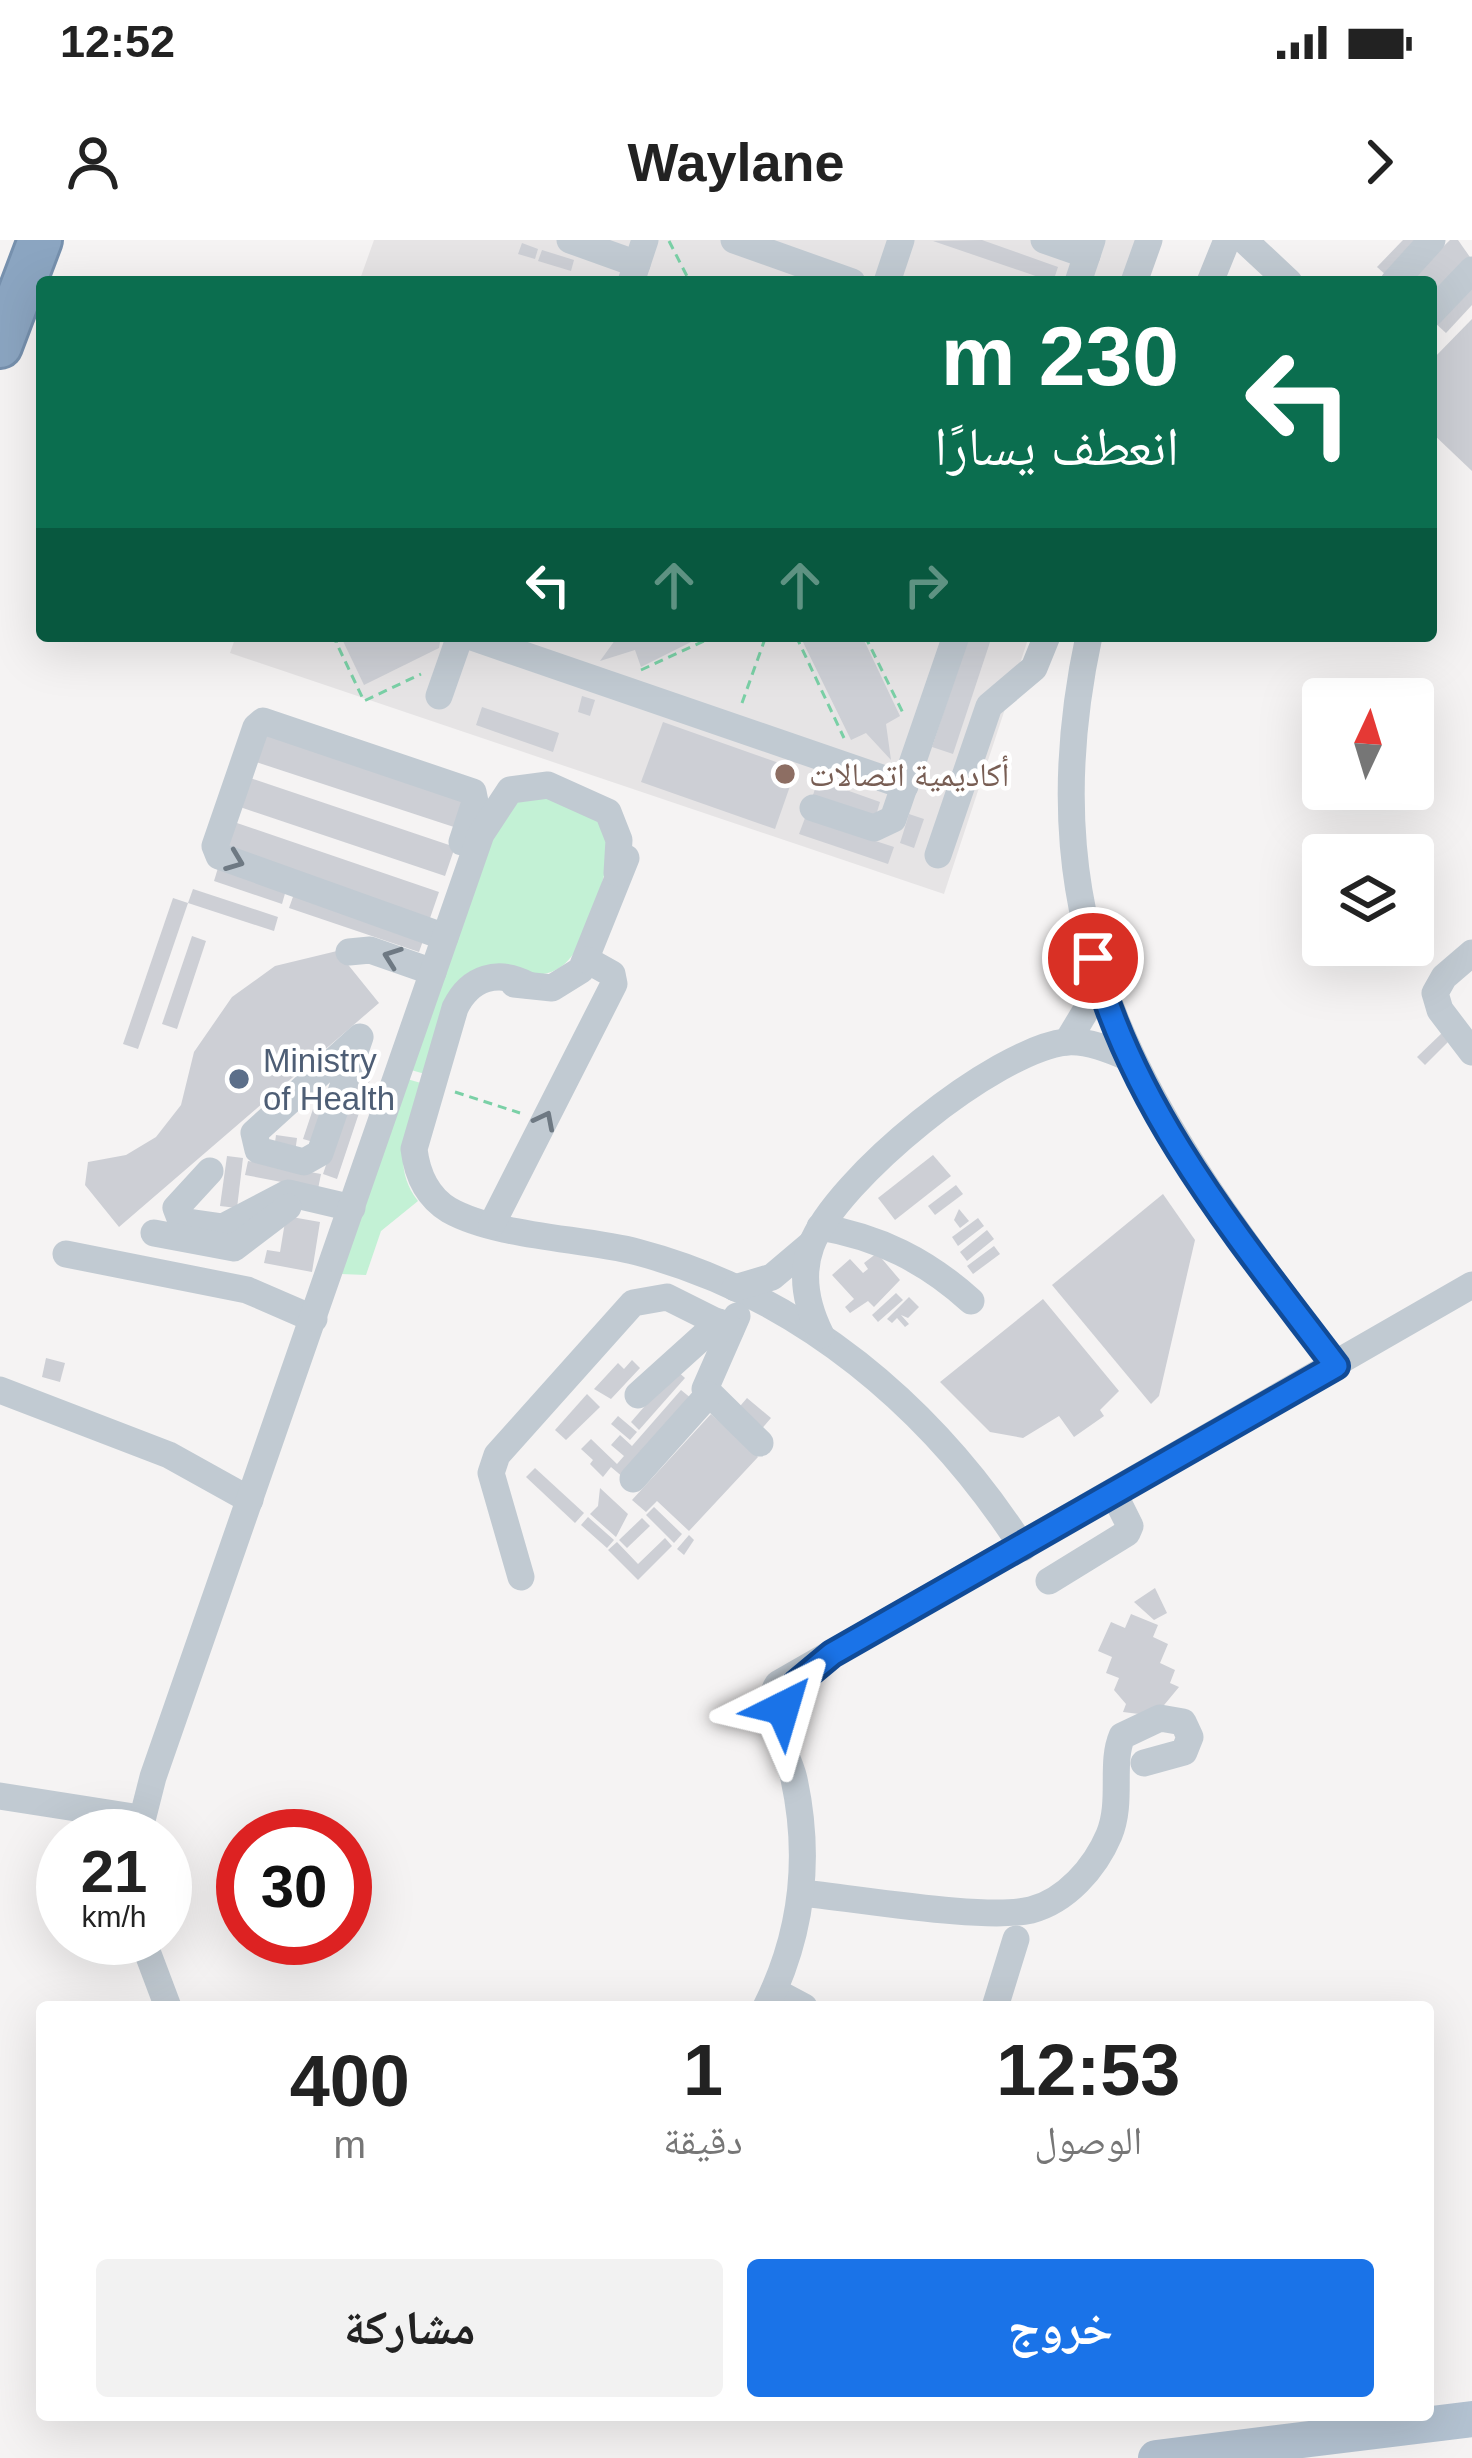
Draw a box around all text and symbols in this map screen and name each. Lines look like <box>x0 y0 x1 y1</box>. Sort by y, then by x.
text: 12:52 <box>60 16 175 67</box>
icon: person <box>60 129 126 195</box>
icon: forward <box>1346 129 1412 195</box>
text: Waylane <box>627 132 845 192</box>
text: 230 m <box>941 309 1179 403</box>
icon: left <box>1221 324 1377 480</box>
text: انعطف يسارًا <box>934 416 1179 476</box>
icon: left <box>515 552 581 618</box>
icon: ahead <box>641 552 707 618</box>
icon: ahead <box>767 552 833 618</box>
icon: right <box>893 552 959 618</box>
north arrow <box>1302 678 1434 810</box>
map controls <box>1302 678 1434 966</box>
place label: أكاديمية اتصالات <box>809 755 1009 793</box>
marker: أكاديمية اتصالات <box>772 761 798 787</box>
button: layers <box>1302 834 1434 966</box>
one-way arrow <box>224 847 245 871</box>
pin <box>1042 907 1144 1009</box>
icon: arrive <box>1060 925 1126 991</box>
one-way arrow <box>382 947 403 971</box>
place label: Ministry of Health <box>263 1042 395 1117</box>
marker: Ministry of Health <box>226 1066 252 1092</box>
one-way arrow <box>531 1111 555 1132</box>
position arrow <box>720 1645 846 1771</box>
speed limit sign: 30 <box>216 1809 372 1965</box>
text: 21 <box>81 1838 147 1905</box>
text: km/h <box>81 1900 147 1933</box>
text: 1 <box>683 2030 723 2110</box>
text: 12:53 <box>996 2030 1180 2110</box>
text: 400 <box>290 2041 410 2121</box>
text: دقيقة <box>663 2119 743 2162</box>
text: الوصول <box>1034 2119 1142 2162</box>
text: m <box>333 2123 366 2166</box>
button: مشاركة <box>96 2259 723 2397</box>
button: خروج <box>747 2259 1374 2397</box>

